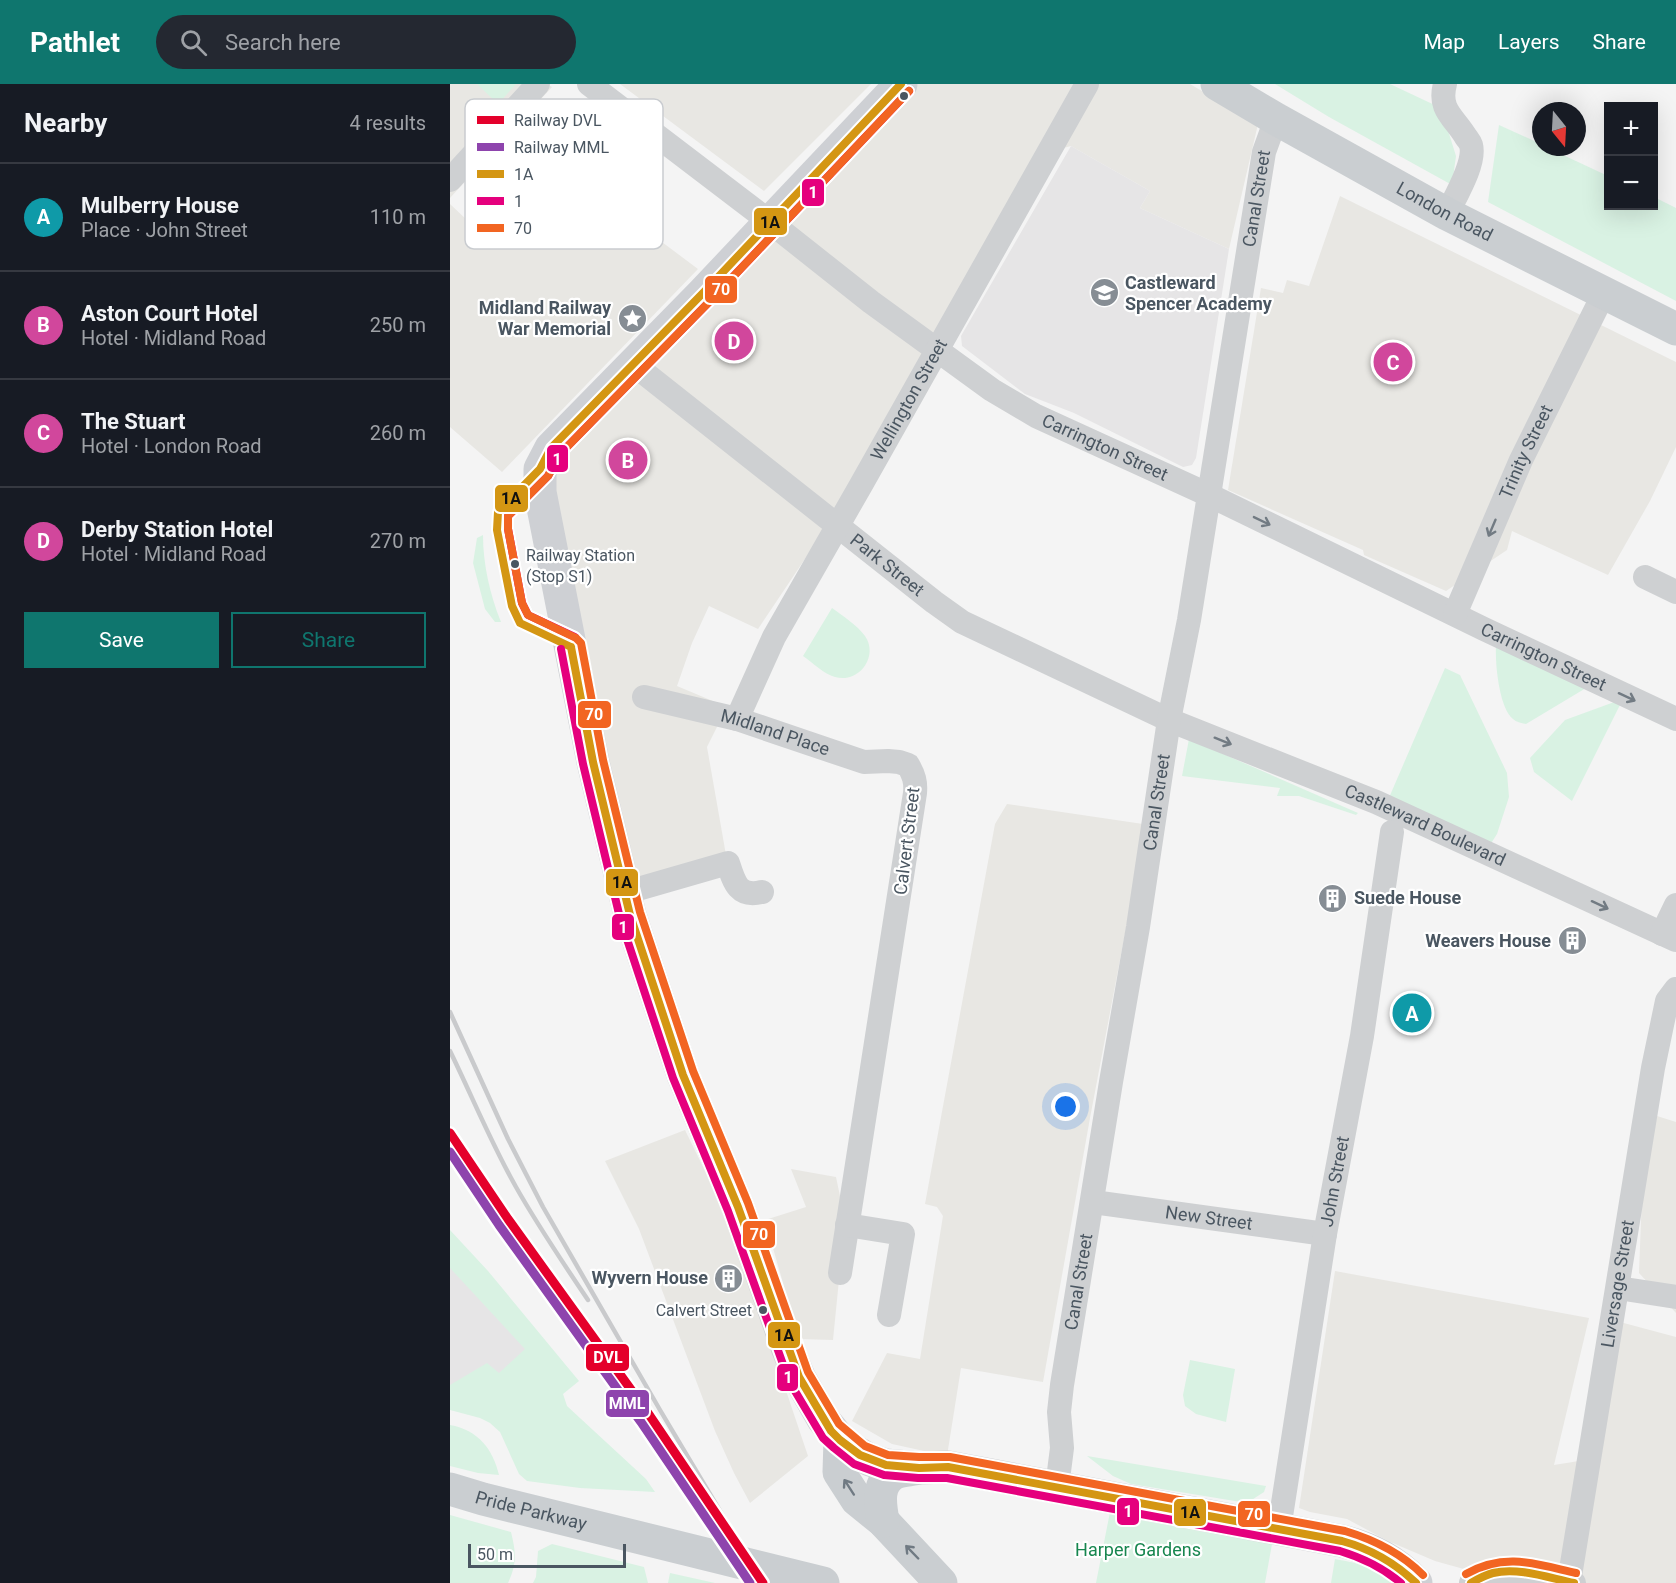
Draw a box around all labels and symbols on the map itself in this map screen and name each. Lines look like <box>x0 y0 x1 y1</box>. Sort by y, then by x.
unlabelled marker <box>898 90 910 102</box>
legend <box>465 99 663 249</box>
north arrow <box>1532 102 1586 156</box>
text: Railway DVL <box>514 111 602 130</box>
text: Railway MML <box>514 138 609 157</box>
street label: Canal Street <box>1238 149 1274 248</box>
text: 1A <box>514 165 534 184</box>
street label: London Road <box>1393 177 1496 245</box>
line badge: 1 <box>801 178 825 207</box>
text: 1 <box>808 183 818 202</box>
text: 1 <box>514 192 523 211</box>
line badge: 1A <box>753 207 788 236</box>
text: 1A <box>760 213 780 232</box>
text: 70 <box>514 219 532 238</box>
place label: Castleward Spencer Academy <box>1125 272 1273 314</box>
line badge: 70 <box>704 275 738 304</box>
school or university icon: Castleward Spencer Academy <box>1088 277 1120 309</box>
text: 70 <box>712 280 730 299</box>
place label: Midland Railway War Memorial <box>479 297 612 339</box>
place icon: Midland Railway War Memorial <box>616 302 648 334</box>
pin: D <box>714 318 754 364</box>
street label: Wellington Street <box>866 335 951 464</box>
pin: C <box>1374 340 1412 384</box>
street label: Trinity Street <box>1495 401 1557 502</box>
street label: Carrington Street <box>1039 409 1172 485</box>
pin: B <box>608 438 648 482</box>
line badge: 1 <box>546 444 569 473</box>
text: 1 <box>552 450 562 469</box>
line badge: 1A <box>494 484 529 513</box>
text: 1A <box>501 489 521 508</box>
one-way arrow <box>1253 515 1271 527</box>
one-way arrow <box>1486 518 1497 537</box>
street label: Park Street <box>846 529 929 600</box>
place label: Railway Station (Stop S1) <box>526 546 635 586</box>
marker: Railway Station (Stop S1) <box>509 558 521 570</box>
street label: Carrington Street <box>1478 618 1610 695</box>
one-way arrow <box>1617 691 1635 703</box>
line badge: 70 <box>577 700 612 729</box>
text: 70 <box>585 705 603 724</box>
street label: Midland Place <box>719 705 833 760</box>
one-way arrow <box>1214 736 1232 747</box>
street label: Canal Street <box>1139 752 1174 852</box>
street label: Castleward Boulevard <box>1342 780 1509 870</box>
street label: Calvert Street <box>889 786 924 896</box>
line badge: 1A <box>605 868 639 897</box>
text: 1A <box>612 873 632 892</box>
building icon: Suede House <box>1317 882 1349 914</box>
place label: Suede House <box>1354 887 1461 908</box>
one-way arrow <box>1590 899 1608 911</box>
line badge: 1 <box>611 913 635 941</box>
text: 1 <box>618 918 628 937</box>
building icon: Weavers House <box>1556 925 1588 957</box>
place label: Weavers House <box>1425 930 1551 951</box>
pin: A <box>1392 990 1432 1036</box>
your location <box>1051 1092 1080 1121</box>
street label: John Street <box>1316 1134 1353 1229</box>
street label: New Street <box>1164 1201 1254 1234</box>
street label: Liversage Street <box>1596 1218 1638 1349</box>
line badge: 70 <box>742 1220 776 1249</box>
text: 70 <box>750 1225 768 1244</box>
street label: Canal Street <box>1060 1232 1096 1332</box>
building icon: Wyvern House <box>713 1262 745 1294</box>
place label: Wyvern House <box>591 1267 708 1288</box>
place label: Calvert Street <box>656 1301 752 1320</box>
marker: Calvert Street <box>757 1304 769 1316</box>
line badge: 1A <box>767 1321 801 1349</box>
text: 1A <box>774 1326 794 1345</box>
line badge: DVL <box>585 1343 630 1372</box>
text: DVL <box>593 1348 623 1367</box>
line badge: 1 <box>776 1363 799 1392</box>
text: 1 <box>783 1368 793 1387</box>
line badge: MML <box>605 1389 650 1418</box>
text: MML <box>609 1394 646 1413</box>
one-way arrow <box>842 1478 855 1495</box>
street label: Pride Parkway <box>473 1486 590 1534</box>
line badge: 1 <box>1116 1497 1140 1526</box>
line badge: 1A <box>1173 1498 1207 1527</box>
line badge: 70 <box>1237 1500 1271 1528</box>
text: 1 <box>1123 1502 1133 1521</box>
text: 1A <box>1180 1503 1200 1522</box>
text: 70 <box>1245 1505 1263 1524</box>
park label: Harper Gardens <box>1075 1539 1201 1560</box>
scale bar <box>468 1541 626 1568</box>
one-way arrow <box>905 1545 919 1560</box>

